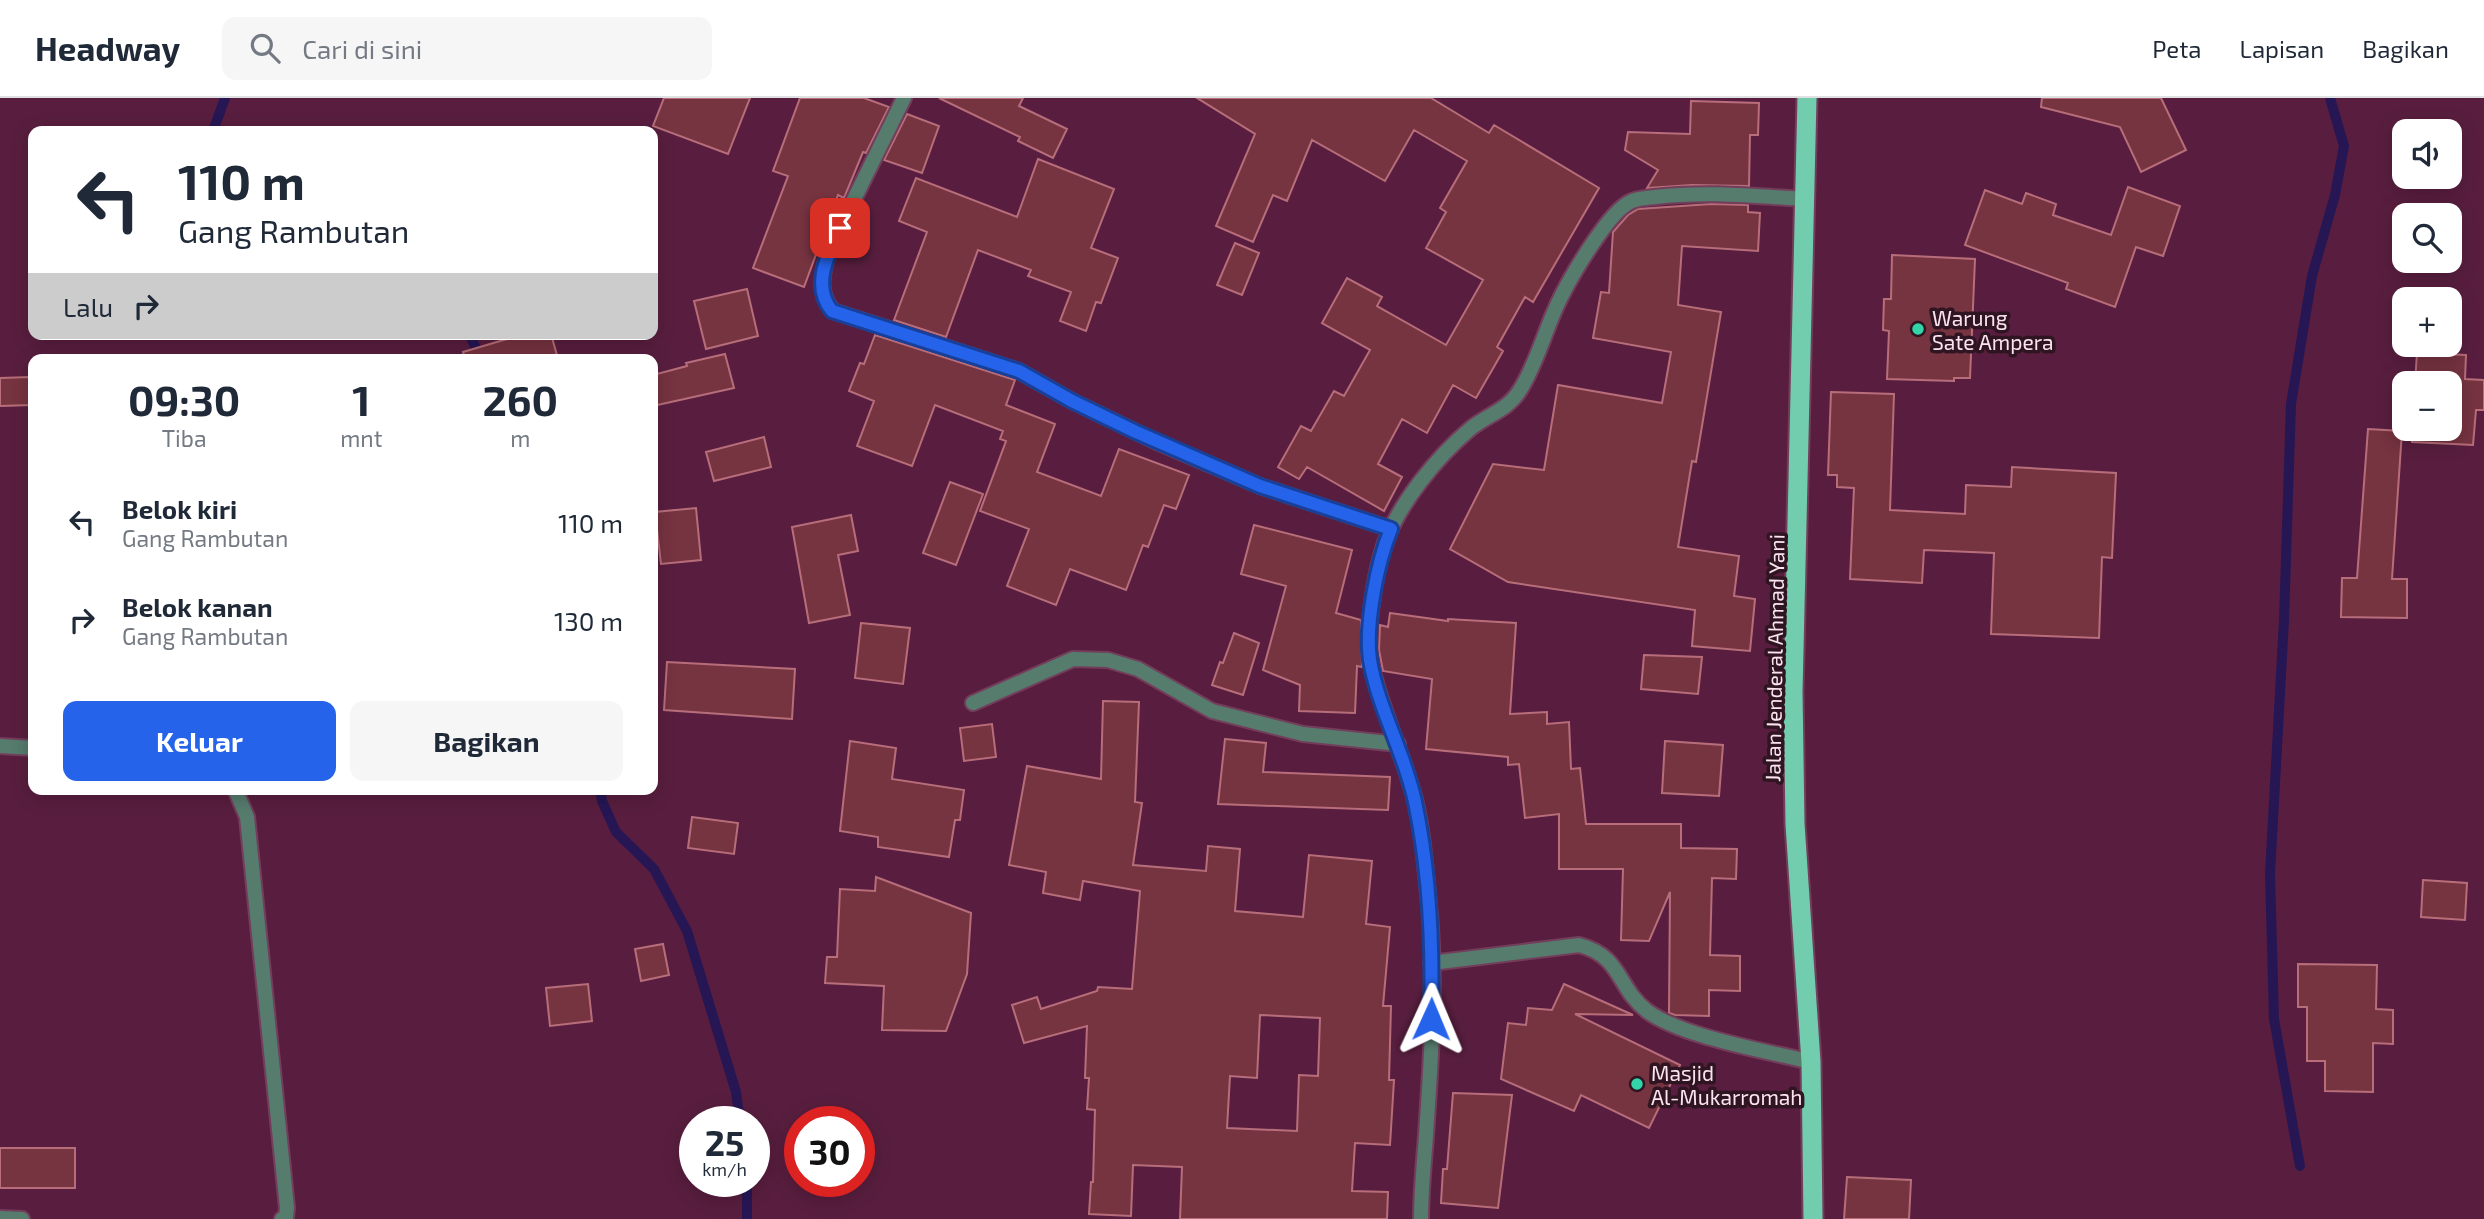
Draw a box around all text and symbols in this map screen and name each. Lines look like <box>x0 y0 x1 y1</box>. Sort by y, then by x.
search box <box>222 17 712 80</box>
text: Headway <box>35 28 180 68</box>
icon: search <box>246 29 284 67</box>
text: Cari di sini <box>302 33 422 64</box>
text: Peta <box>2152 34 2202 63</box>
text: Lapisan <box>2240 34 2324 63</box>
text: Bagikan <box>2362 34 2449 63</box>
map controls <box>2392 119 2462 441</box>
button: sound <box>2392 119 2462 189</box>
text: 110 m <box>178 151 305 210</box>
icon: left <box>63 154 154 245</box>
pin <box>810 198 870 258</box>
button: search <box>2392 203 2462 273</box>
icon: arrive <box>821 209 859 247</box>
text: Gang Rambutan <box>178 211 409 249</box>
icon: right <box>127 287 165 325</box>
button: + <box>2392 287 2462 357</box>
text: Lalu <box>63 291 113 322</box>
place label: Warung Sate Ampera <box>1932 305 2054 354</box>
marker: Warung Sate Ampera <box>1910 321 1926 337</box>
button: − <box>2392 371 2462 441</box>
text: 09:30 <box>128 374 240 424</box>
text: 1 <box>352 374 370 424</box>
text: 260 <box>482 374 558 424</box>
text: Tiba <box>162 424 207 452</box>
text: mnt <box>340 424 383 452</box>
text: m <box>510 424 530 452</box>
text: Belok kiri <box>122 493 237 524</box>
icon: left <box>63 503 101 541</box>
text: 110 m <box>558 507 623 538</box>
text: Gang Rambutan <box>122 524 288 552</box>
street label: Jalan Jenderal Ahmad Yani <box>1759 534 1789 782</box>
text: Belok kanan <box>122 591 273 622</box>
icon: right <box>63 601 101 639</box>
text: 130 m <box>554 605 623 636</box>
text: Gang Rambutan <box>122 622 288 650</box>
button: Keluar <box>63 701 336 781</box>
button: Bagikan <box>350 701 623 781</box>
position arrow <box>1394 982 1468 1056</box>
place label: Masjid Al-Mukarromah <box>1651 1060 1803 1109</box>
marker: Masjid Al-Mukarromah <box>1629 1076 1645 1092</box>
speed limit sign: 30 <box>784 1106 875 1197</box>
text: 25 <box>705 1121 744 1163</box>
text: km/h <box>702 1158 747 1180</box>

